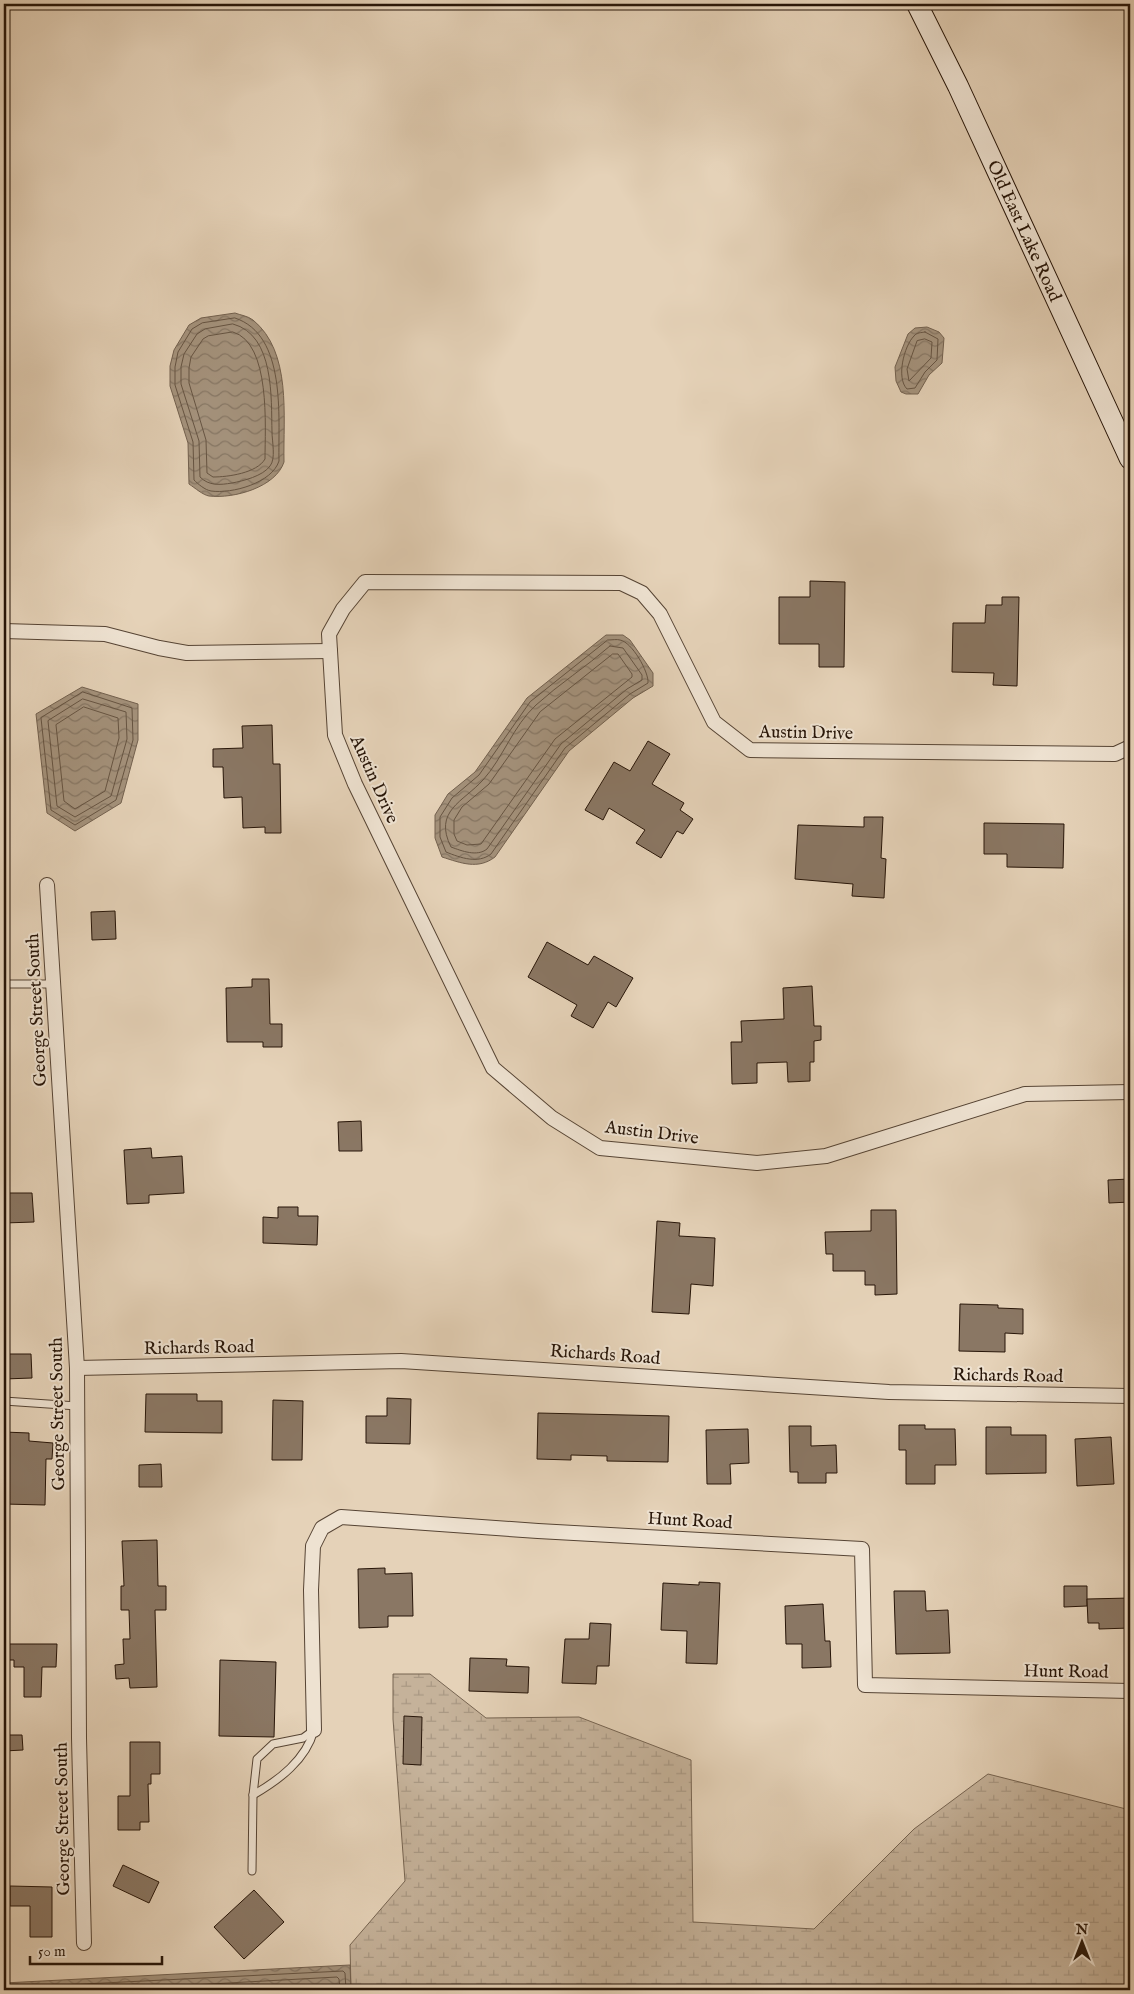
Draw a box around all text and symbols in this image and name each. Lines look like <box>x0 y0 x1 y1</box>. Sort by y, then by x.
street label: Old East Lake Road <box>981 157 1066 306</box>
street label: Austin Drive <box>758 721 853 746</box>
street label: Austin Drive <box>344 731 403 827</box>
street label: George Street South <box>22 932 53 1087</box>
street label: Austin Drive <box>603 1116 700 1151</box>
street label: Richards Road <box>144 1336 255 1361</box>
street label: George Street South <box>46 1337 71 1491</box>
street label: Richards Road <box>549 1340 661 1371</box>
street label: Richards Road <box>952 1364 1064 1389</box>
street label: Hunt Road <box>647 1508 733 1535</box>
street label: Hunt Road <box>1023 1660 1109 1685</box>
street label: George Street South <box>51 1742 76 1896</box>
north arrow <box>1056 1916 1106 1966</box>
text: N <box>1075 1921 1088 1939</box>
scale bar <box>30 1934 162 1966</box>
text: 50 m <box>38 1942 66 1961</box>

